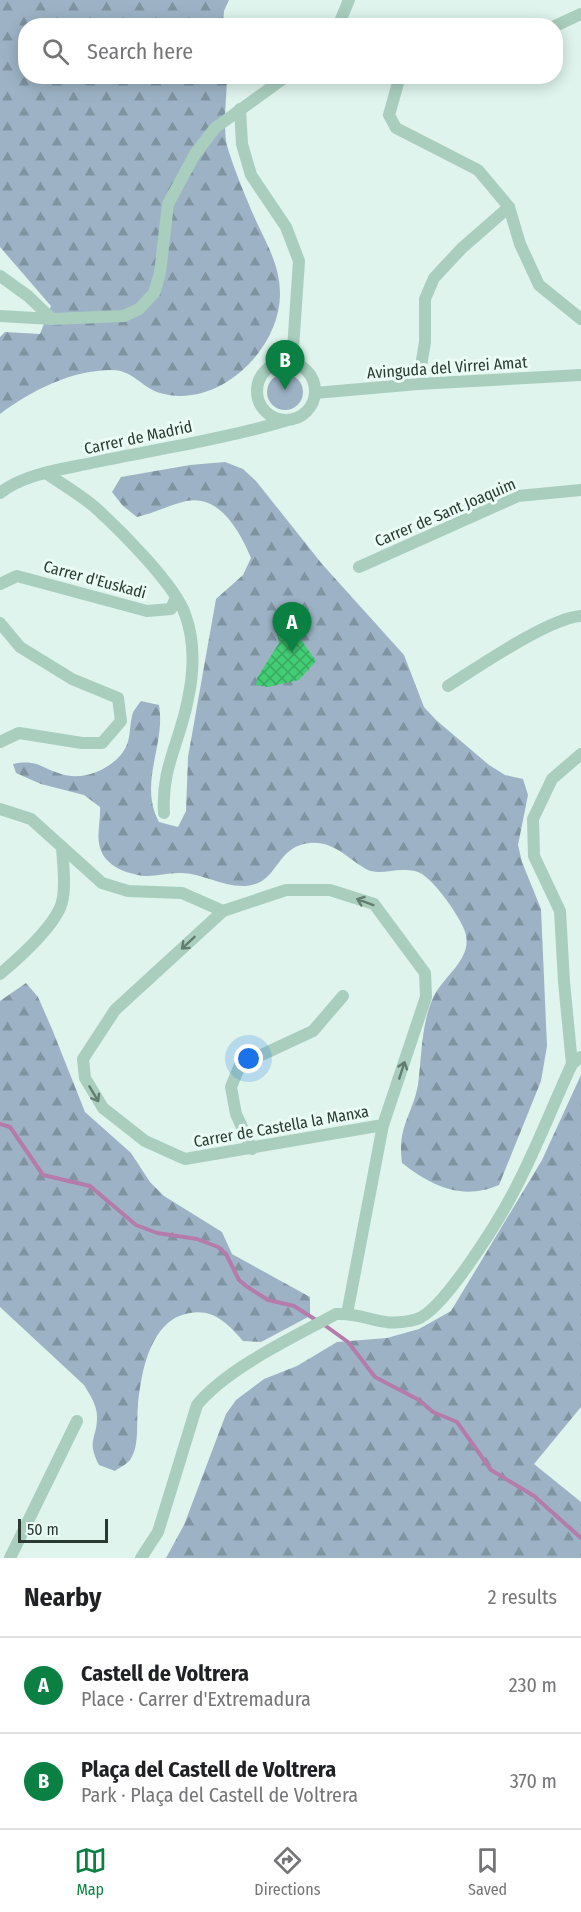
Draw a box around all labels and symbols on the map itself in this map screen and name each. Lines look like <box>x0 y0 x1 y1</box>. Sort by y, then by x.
pin: B <box>266 340 304 390</box>
street label: Avinguda del Virrei Amat <box>366 352 529 383</box>
street label: Carrer de Madrid <box>82 417 194 458</box>
street label: Carrer de Sant Joaquim <box>372 474 518 551</box>
street label: Carrer d'Euskadi <box>41 557 148 602</box>
pin: A <box>272 602 312 652</box>
one-way arrow <box>356 896 375 907</box>
one-way arrow <box>181 936 196 950</box>
your location <box>234 1044 263 1073</box>
one-way arrow <box>397 1061 408 1080</box>
one-way arrow <box>89 1085 101 1102</box>
street label: Carrer de Castella la Manxa <box>192 1102 370 1151</box>
scale bar <box>18 1516 108 1544</box>

